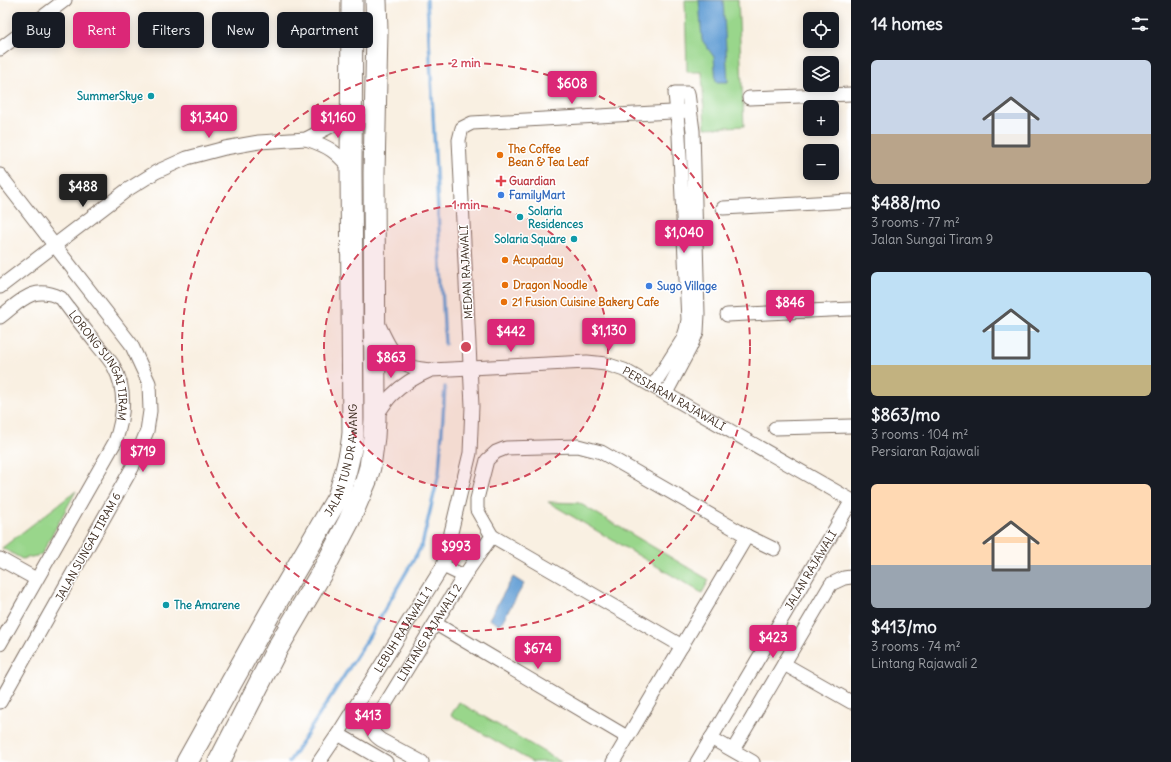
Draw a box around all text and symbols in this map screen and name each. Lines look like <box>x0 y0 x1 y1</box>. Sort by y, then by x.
chip: Buy <box>12 12 65 48</box>
chip: Rent <box>73 12 130 48</box>
chip: Filters <box>138 12 204 48</box>
chip: New <box>212 12 269 48</box>
chip: Apartment <box>277 12 373 48</box>
map controls <box>803 12 839 180</box>
button: locate <box>803 12 839 48</box>
text: 14 homes <box>871 13 943 35</box>
icon: filters <box>1129 13 1151 35</box>
text: 2 min <box>451 55 481 70</box>
button: layers <box>803 56 839 92</box>
pin: $608 <box>548 71 596 105</box>
text: $608 <box>557 75 587 92</box>
icon: home <box>975 86 1047 158</box>
place label: SummerSkye <box>77 89 143 104</box>
marker: SummerSkye <box>146 91 156 101</box>
button: + <box>803 100 839 136</box>
pin: $1,340 <box>176 105 242 139</box>
pin: $1,160 <box>305 105 371 139</box>
text: $1,340 <box>190 109 228 126</box>
text: $1,160 <box>320 109 356 126</box>
place label: The Coffee Bean & Tea Leaf <box>508 142 589 169</box>
button: − <box>803 144 839 180</box>
marker: The Coffee Bean & Tea Leaf <box>495 150 505 160</box>
pin: $488 <box>59 174 107 208</box>
place label: Guardian <box>509 174 556 188</box>
marker: Guardian <box>496 176 506 186</box>
text: $488 <box>68 178 98 195</box>
place label: FamilyMart <box>509 188 565 203</box>
marker: FamilyMart <box>496 190 506 200</box>
text: $488/mo <box>871 192 940 214</box>
text: 1 min <box>452 197 480 212</box>
place label: Solaria Residences <box>528 204 583 231</box>
marker: Solaria Residences <box>515 212 525 222</box>
text: 3 rooms · 77 m² <box>871 214 960 231</box>
pin: $1,040 <box>651 220 717 254</box>
street label: MEDAN RAJAWALI <box>457 224 475 319</box>
text: $1,040 <box>664 224 704 241</box>
text: Jalan Sungai Tiram 9 <box>871 231 993 248</box>
place label: Solaria Square <box>494 232 566 247</box>
marker: Solaria Square <box>569 234 579 244</box>
place label: Acupaday <box>513 253 564 268</box>
marker: Acupaday <box>500 255 510 265</box>
place label: Dragon Noodle <box>513 278 588 293</box>
place label: Sugo Village <box>657 279 717 294</box>
marker: Dragon Noodle <box>500 280 510 290</box>
marker: Sugo Village <box>644 281 654 291</box>
pin: $846 <box>766 290 814 324</box>
text: $846 <box>775 294 805 311</box>
place label: 21 Fusion Cuisine Bakery Cafe <box>512 295 659 310</box>
marker: 21 Fusion Cuisine Bakery Cafe <box>499 297 509 307</box>
icon: home <box>975 298 1047 370</box>
street label: LORONG SUNGAI TIRAM <box>66 308 130 422</box>
pin: $1,130 <box>576 318 642 352</box>
pin: $442 <box>487 319 535 353</box>
text: $1,130 <box>591 322 627 339</box>
text: $442 <box>496 323 526 340</box>
centre of rings <box>459 340 473 354</box>
pin: $863 <box>367 345 415 379</box>
text: $863 <box>376 349 406 366</box>
street label: PERSIARAN RAJAWALI <box>620 364 728 434</box>
street label: JALAN TUN DR AWANG <box>321 404 360 519</box>
text: $863/mo <box>871 404 940 426</box>
text: 3 rooms · 104 m² <box>871 426 968 443</box>
pin: $719 <box>119 439 167 473</box>
text: $719 <box>130 443 156 460</box>
text: Persiaran Rajawali <box>871 443 980 460</box>
street label: JALAN SUNGAI TIRAM 6 <box>52 490 124 604</box>
icon: home <box>975 510 1047 582</box>
street label: JALAN RAJAWALI <box>782 528 840 612</box>
pin: $993 <box>432 534 480 568</box>
text: $993 <box>441 538 471 555</box>
street label: LINTANG RAJAWALI 2 <box>394 581 464 684</box>
street label: LEBUH RAJAWALI 1 <box>371 584 435 675</box>
place label: The Amarene <box>174 598 240 612</box>
marker: The Amarene <box>161 600 171 610</box>
text: $413/mo <box>871 616 937 638</box>
pin: $423 <box>749 625 797 659</box>
text: $423 <box>758 629 788 646</box>
pin: $674 <box>514 636 562 670</box>
text: 3 rooms · 74 m² <box>871 638 961 655</box>
text: $674 <box>524 640 552 657</box>
text: Lintang Rajawali 2 <box>871 655 978 672</box>
pin: $413 <box>344 703 392 737</box>
text: $413 <box>354 707 382 724</box>

